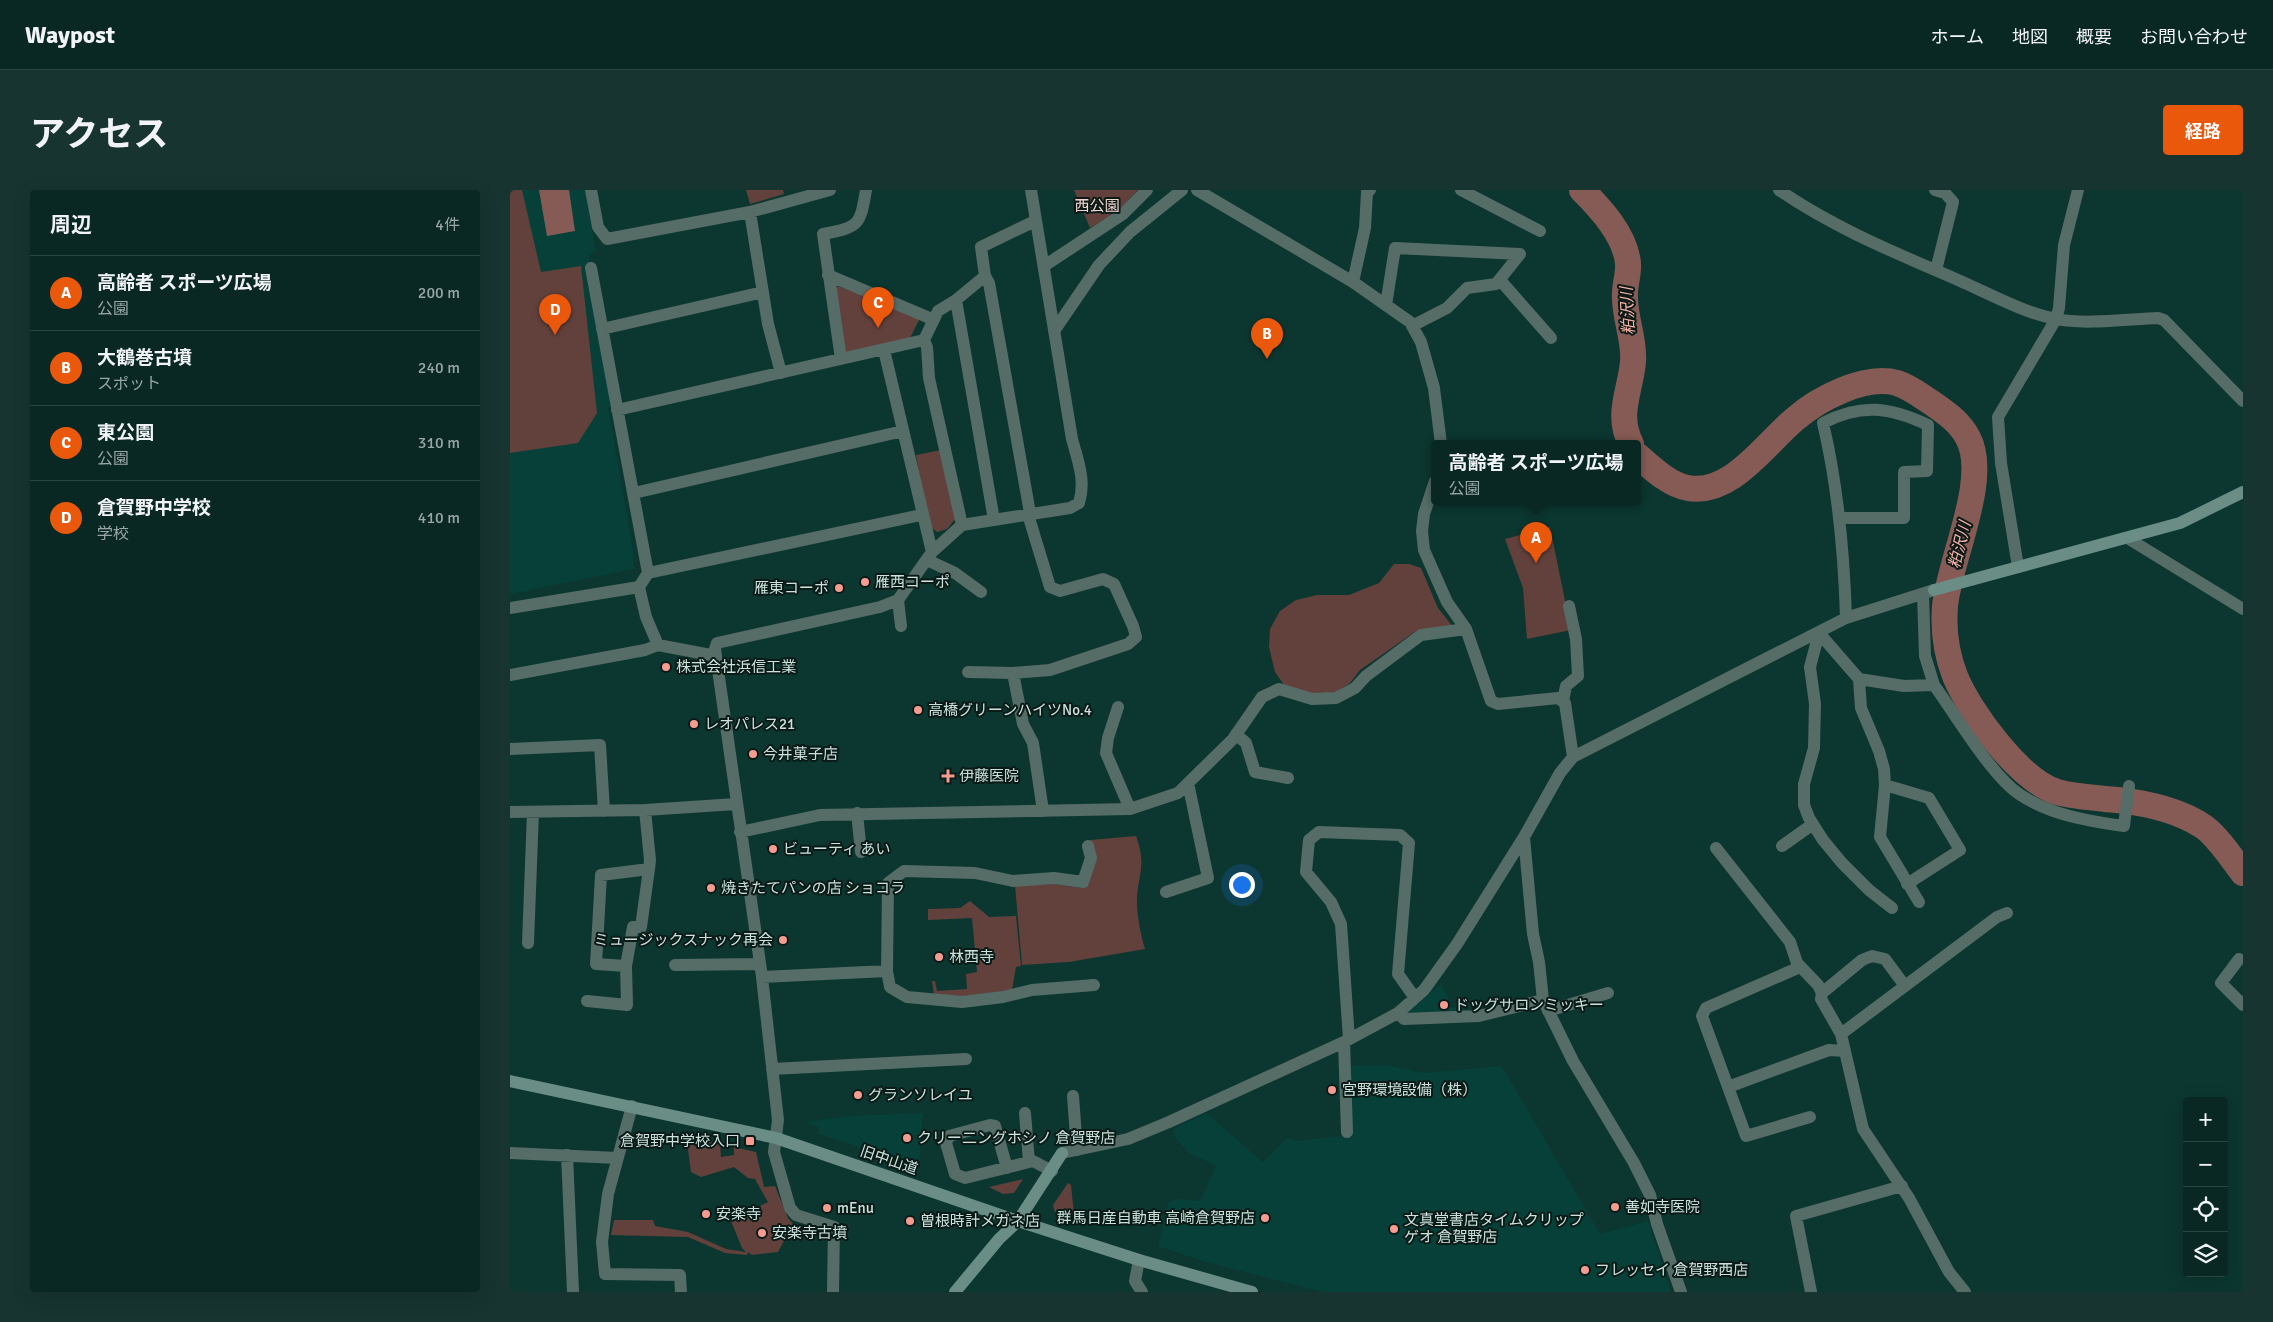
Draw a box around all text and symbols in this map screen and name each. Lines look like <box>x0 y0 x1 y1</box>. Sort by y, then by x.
text: Waypost <box>25 20 115 50</box>
text: ホーム <box>1931 26 1984 48</box>
text: 地図 <box>2012 26 2048 48</box>
text: 概要 <box>2076 26 2112 48</box>
text: お問い合わせ <box>2140 26 2248 48</box>
button: 経路 <box>2163 105 2243 155</box>
text: アクセス <box>30 113 168 156</box>
park label: 西公園 <box>1074 197 1120 215</box>
text: 周辺 <box>50 212 92 238</box>
text: 4件 <box>435 215 460 235</box>
text: 高齢者 スポーツ広場 <box>97 271 272 295</box>
text: A <box>61 283 71 303</box>
text: 200 m <box>418 283 460 303</box>
water label: 粕沢川 <box>1617 285 1639 335</box>
pin: C <box>862 287 894 328</box>
pin: D <box>539 294 571 335</box>
text: 公園 <box>97 299 129 319</box>
pin: B <box>1251 318 1283 359</box>
text: 大鶴巻古墳 <box>97 346 192 370</box>
text: B <box>61 358 71 378</box>
text: 240 m <box>418 358 460 378</box>
text: スポット <box>97 374 161 394</box>
text: 東公園 <box>97 421 154 445</box>
text: C <box>61 433 71 453</box>
text: 310 m <box>418 433 460 453</box>
popup <box>1431 440 1641 505</box>
text: 公園 <box>97 449 129 469</box>
text: 高齢者 スポーツ広場 <box>1449 451 1623 475</box>
text: 公園 <box>1449 479 1481 499</box>
text: 倉賀野中学校 <box>97 496 211 520</box>
text: D <box>61 508 71 528</box>
text: 410 m <box>418 508 460 528</box>
water label: 粕沢川 <box>1944 517 1976 571</box>
pin: A <box>1520 522 1552 563</box>
text: 学校 <box>97 524 129 544</box>
place label: 雁西コーポ <box>875 573 950 591</box>
marker: 雁西コーポ <box>859 576 871 588</box>
place label: 雁東コーポ <box>754 579 829 597</box>
marker: 雁東コーポ <box>833 582 845 594</box>
place label: 株式会社浜信工業 <box>676 658 796 676</box>
marker: 株式会社浜信工業 <box>660 661 672 673</box>
place label: 高橋グリーンハイツNo.4 <box>928 701 1092 719</box>
marker: 高橋グリーンハイツNo.4 <box>912 704 924 716</box>
place label: レオパレス21 <box>704 715 795 733</box>
marker: レオパレス21 <box>688 718 700 730</box>
place label: 今井菓子店 <box>763 745 838 763</box>
marker: 今井菓子店 <box>747 748 759 760</box>
place label: 伊藤医院 <box>959 767 1019 785</box>
marker: 伊藤医院 <box>941 769 955 783</box>
place label: ビューティ あい <box>783 840 890 858</box>
marker: ビューティ あい <box>767 843 779 855</box>
your location <box>1229 872 1255 898</box>
place label: 焼きたてパンの店 ショコラ <box>721 879 905 897</box>
marker: 焼きたてパンの店 ショコラ <box>705 882 717 894</box>
place label: ミュージックスナック再会 <box>594 931 773 949</box>
marker: ミュージックスナック再会 <box>777 934 789 946</box>
place label: 林西寺 <box>949 948 994 966</box>
marker: 林西寺 <box>933 951 945 963</box>
place label: ドッグサロンミッキー <box>1454 996 1604 1014</box>
marker: ドッグサロンミッキー <box>1438 999 1450 1011</box>
place label: 宮野環境設備（株） <box>1342 1081 1477 1099</box>
marker: 宮野環境設備（株） <box>1326 1084 1338 1096</box>
place label: グランソレイユ <box>868 1086 973 1104</box>
marker: グランソレイユ <box>852 1089 864 1101</box>
map controls <box>2183 1097 2228 1277</box>
button: + <box>2183 1097 2228 1142</box>
place label: クリー二ングホシノ 倉賀野店 <box>917 1129 1115 1147</box>
place label: 倉賀野中学校入口 <box>620 1132 740 1150</box>
marker: クリー二ングホシノ 倉賀野店 <box>901 1132 913 1144</box>
marker: 倉賀野中学校入口 <box>744 1135 756 1147</box>
street label: 旧中山道 <box>858 1142 920 1178</box>
button: − <box>2183 1142 2228 1187</box>
button: locate <box>2183 1187 2228 1232</box>
place label: 善如寺医院 <box>1625 1198 1700 1216</box>
place label: mEnu <box>837 1199 874 1217</box>
marker: 善如寺医院 <box>1609 1201 1621 1213</box>
marker: mEnu <box>821 1202 833 1214</box>
place label: 安楽寺 <box>716 1205 761 1223</box>
marker: 安楽寺 <box>700 1208 712 1220</box>
place label: 群馬日産自動車 高崎倉賀野店 <box>1057 1209 1255 1227</box>
place label: 文真堂書店タイムクリップ ゲオ 倉賀野店 <box>1404 1211 1584 1246</box>
place label: 曽根時計メガネ店 <box>920 1212 1040 1230</box>
marker: 群馬日産自動車 高崎倉賀野店 <box>1259 1212 1271 1224</box>
marker: 曽根時計メガネ店 <box>904 1215 916 1227</box>
marker: 文真堂書店タイムクリップ ゲオ 倉賀野店 <box>1388 1223 1400 1235</box>
place label: 安楽寺古墳 <box>772 1224 847 1242</box>
marker: 安楽寺古墳 <box>756 1227 768 1239</box>
button: layers <box>2183 1232 2228 1277</box>
place label: フレッセイ 倉賀野西店 <box>1595 1261 1748 1279</box>
marker: フレッセイ 倉賀野西店 <box>1579 1264 1591 1276</box>

